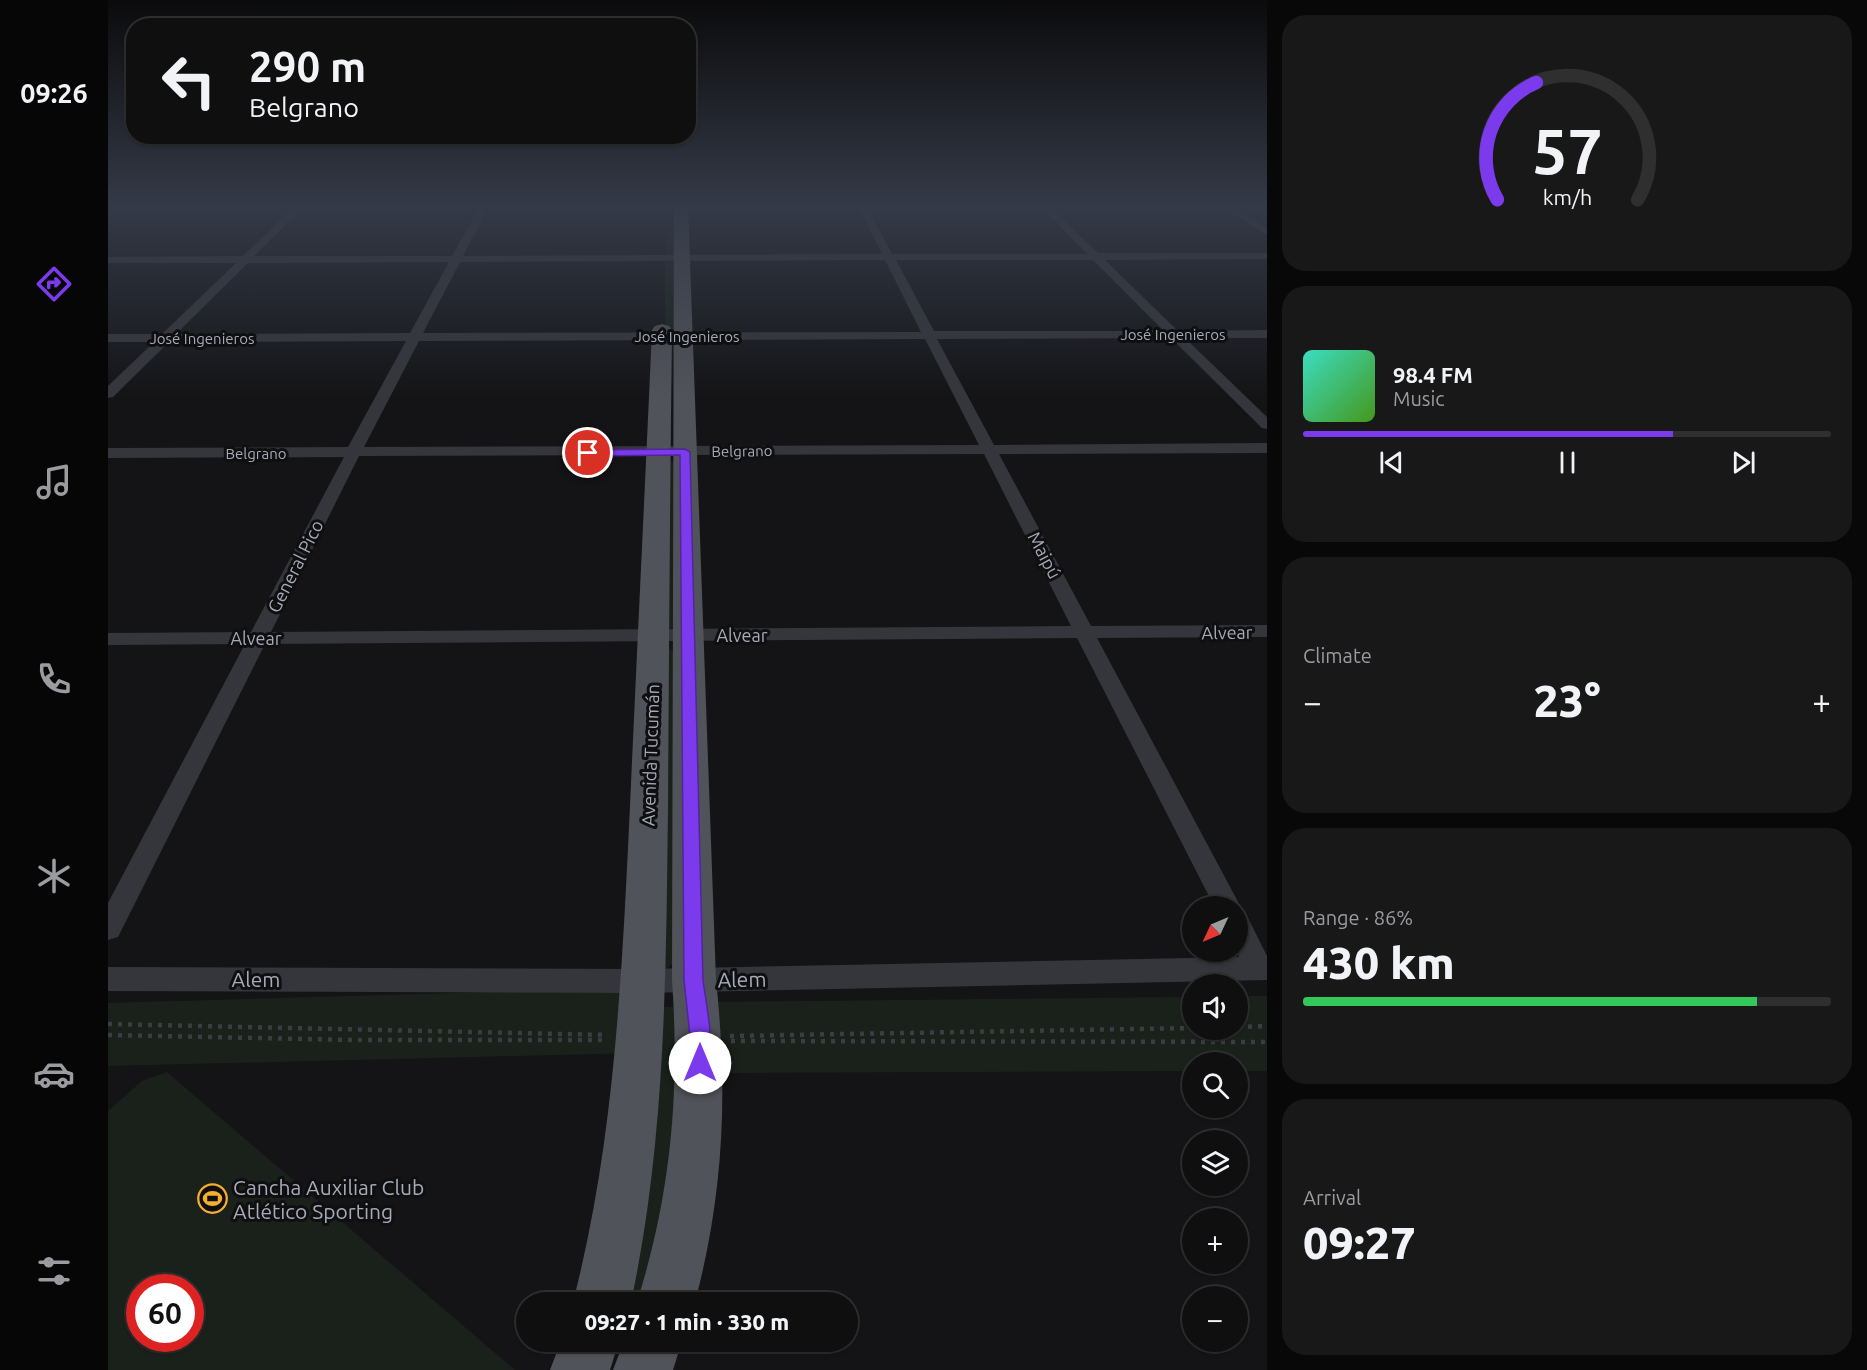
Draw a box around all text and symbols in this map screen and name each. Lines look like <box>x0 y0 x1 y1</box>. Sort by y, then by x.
icon: left <box>150 42 228 120</box>
text: 290 m <box>249 43 366 90</box>
text: 09:26 <box>20 78 88 108</box>
text: Belgrano <box>249 92 359 122</box>
text: 57 <box>1532 116 1602 186</box>
text: km/h <box>1542 185 1592 209</box>
icon: directions <box>33 263 75 305</box>
street label: José Ingenieros <box>1120 326 1226 343</box>
street label: José Ingenieros <box>634 328 740 345</box>
street label: José Ingenieros <box>149 330 255 347</box>
text: 98.4 FM <box>1393 362 1473 387</box>
text: Music <box>1393 387 1445 410</box>
pin <box>562 427 613 478</box>
icon: arrive <box>571 436 604 469</box>
street label: Belgrano <box>711 442 773 460</box>
street label: Belgrano <box>225 445 287 462</box>
icon: previous <box>1375 446 1408 479</box>
icon: pause <box>1551 446 1584 479</box>
icon: next <box>1727 446 1760 479</box>
icon: music <box>33 461 75 503</box>
street label: General Pico <box>263 516 327 616</box>
street label: Maipú <box>1024 528 1066 582</box>
street label: Alvear <box>1201 622 1253 642</box>
street label: Alvear <box>716 625 768 645</box>
street label: Alvear <box>230 628 282 648</box>
text: Climate <box>1303 644 1372 667</box>
icon: phone <box>33 658 75 700</box>
text: 23° <box>1533 675 1601 726</box>
text: − <box>1303 683 1322 720</box>
text: + <box>1812 683 1831 720</box>
street label: Avenida Tucumán <box>638 684 662 826</box>
icon: climate <box>33 855 75 897</box>
north arrow <box>1182 896 1248 962</box>
map controls <box>1182 896 1248 1352</box>
text: Range · 86% <box>1303 906 1413 929</box>
text: 430 km <box>1303 937 1455 988</box>
street label: Alem <box>232 967 280 991</box>
street label: Alem <box>717 967 767 991</box>
button: sound <box>1182 974 1248 1040</box>
position arrow <box>668 1031 732 1095</box>
button: search <box>1182 1052 1248 1118</box>
icon: car <box>33 1053 75 1095</box>
button: layers <box>1182 1130 1248 1196</box>
place label: Cancha Auxiliar Club Atlético Sporting <box>233 1175 424 1223</box>
sports icon: Cancha Auxiliar Club Atlético Sporting <box>196 1183 228 1215</box>
text: Arrival <box>1303 1186 1361 1209</box>
button: + <box>1182 1208 1248 1274</box>
text: 09:27 <box>1303 1217 1416 1268</box>
icon: filters <box>33 1250 75 1292</box>
speed limit sign: 60 <box>126 1274 204 1352</box>
button: − <box>1182 1286 1248 1352</box>
text: 09:27 · 1 min · 330 m <box>585 1309 789 1334</box>

